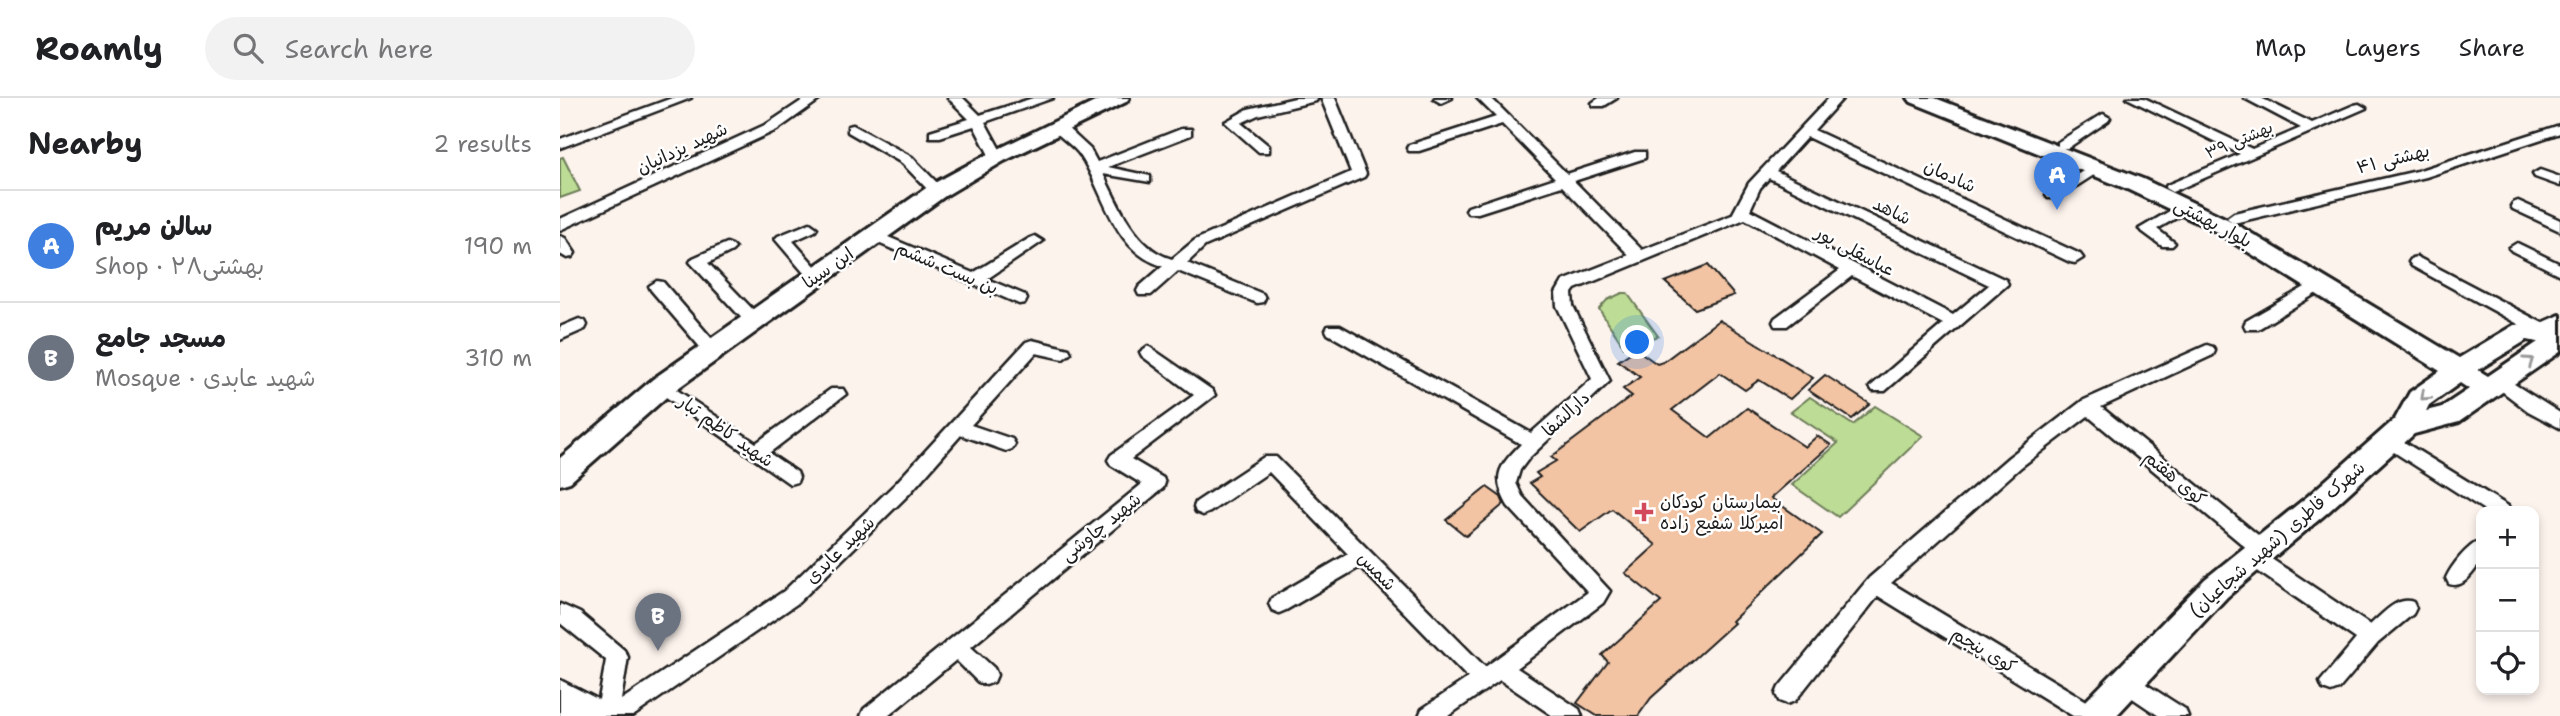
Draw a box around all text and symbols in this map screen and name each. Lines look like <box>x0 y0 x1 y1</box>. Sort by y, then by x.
search box <box>205 17 695 80</box>
text: Roamly <box>35 26 163 71</box>
icon: search <box>229 29 267 67</box>
text: Search here <box>285 31 433 66</box>
text: Map <box>2255 32 2306 64</box>
text: Layers <box>2344 32 2421 64</box>
text: Share <box>2459 32 2525 64</box>
street label: شهید یزدانیان <box>633 116 731 180</box>
street label: بهشتی ۳۹ <box>2202 116 2276 164</box>
text: Nearby <box>28 123 143 164</box>
text: 2 results <box>433 129 532 159</box>
street label: بهشتی ۴۱ <box>2354 138 2432 180</box>
pin: A <box>2034 152 2080 210</box>
street label: شادمان <box>1920 154 1980 198</box>
street label: شاهد <box>1869 192 1915 230</box>
street label: بلوار بهشتی <box>2170 192 2256 254</box>
text: سالن مریم <box>95 208 212 243</box>
street label: عباسقلی پور <box>1809 219 1899 282</box>
text: A <box>42 231 60 261</box>
text: 190 m <box>464 231 532 261</box>
street label: بن بست ششم <box>891 236 1002 302</box>
street label: ابن سینا <box>798 242 858 294</box>
text: Shop · بهشتی۲۸ <box>95 251 264 281</box>
text: مسجد جامع <box>95 320 226 355</box>
your location <box>1620 325 1654 359</box>
text: B <box>44 343 58 373</box>
text: 310 m <box>464 343 532 373</box>
one-way arrow <box>2521 357 2534 369</box>
text: Mosque · شهید عابدی <box>95 363 315 393</box>
street label: دارالشفا <box>1537 386 1595 442</box>
street label: شهید کاظم تبار <box>671 388 778 474</box>
one-way arrow <box>2420 388 2433 401</box>
street label: کوی هفتم <box>2138 445 2211 513</box>
street label: شهرک فاطری (شهید شجاعیان) <box>2184 456 2370 622</box>
street label: شهید چاوشی <box>1056 487 1146 567</box>
place label: بیمارستان کودکان امیرکلا شفیع زاده <box>1660 490 1783 536</box>
marker: بیمارستان کودکان امیرکلا شفیع زاده <box>1634 502 1654 522</box>
map controls <box>2476 506 2539 695</box>
button: + <box>2476 506 2539 569</box>
street label: شهید عابدی <box>800 511 880 589</box>
street label: شمس <box>1352 546 1402 596</box>
button: − <box>2476 569 2539 632</box>
pin: B <box>635 593 681 651</box>
street label: کوی پنجم <box>1946 621 2021 681</box>
button: locate <box>2476 632 2539 695</box>

